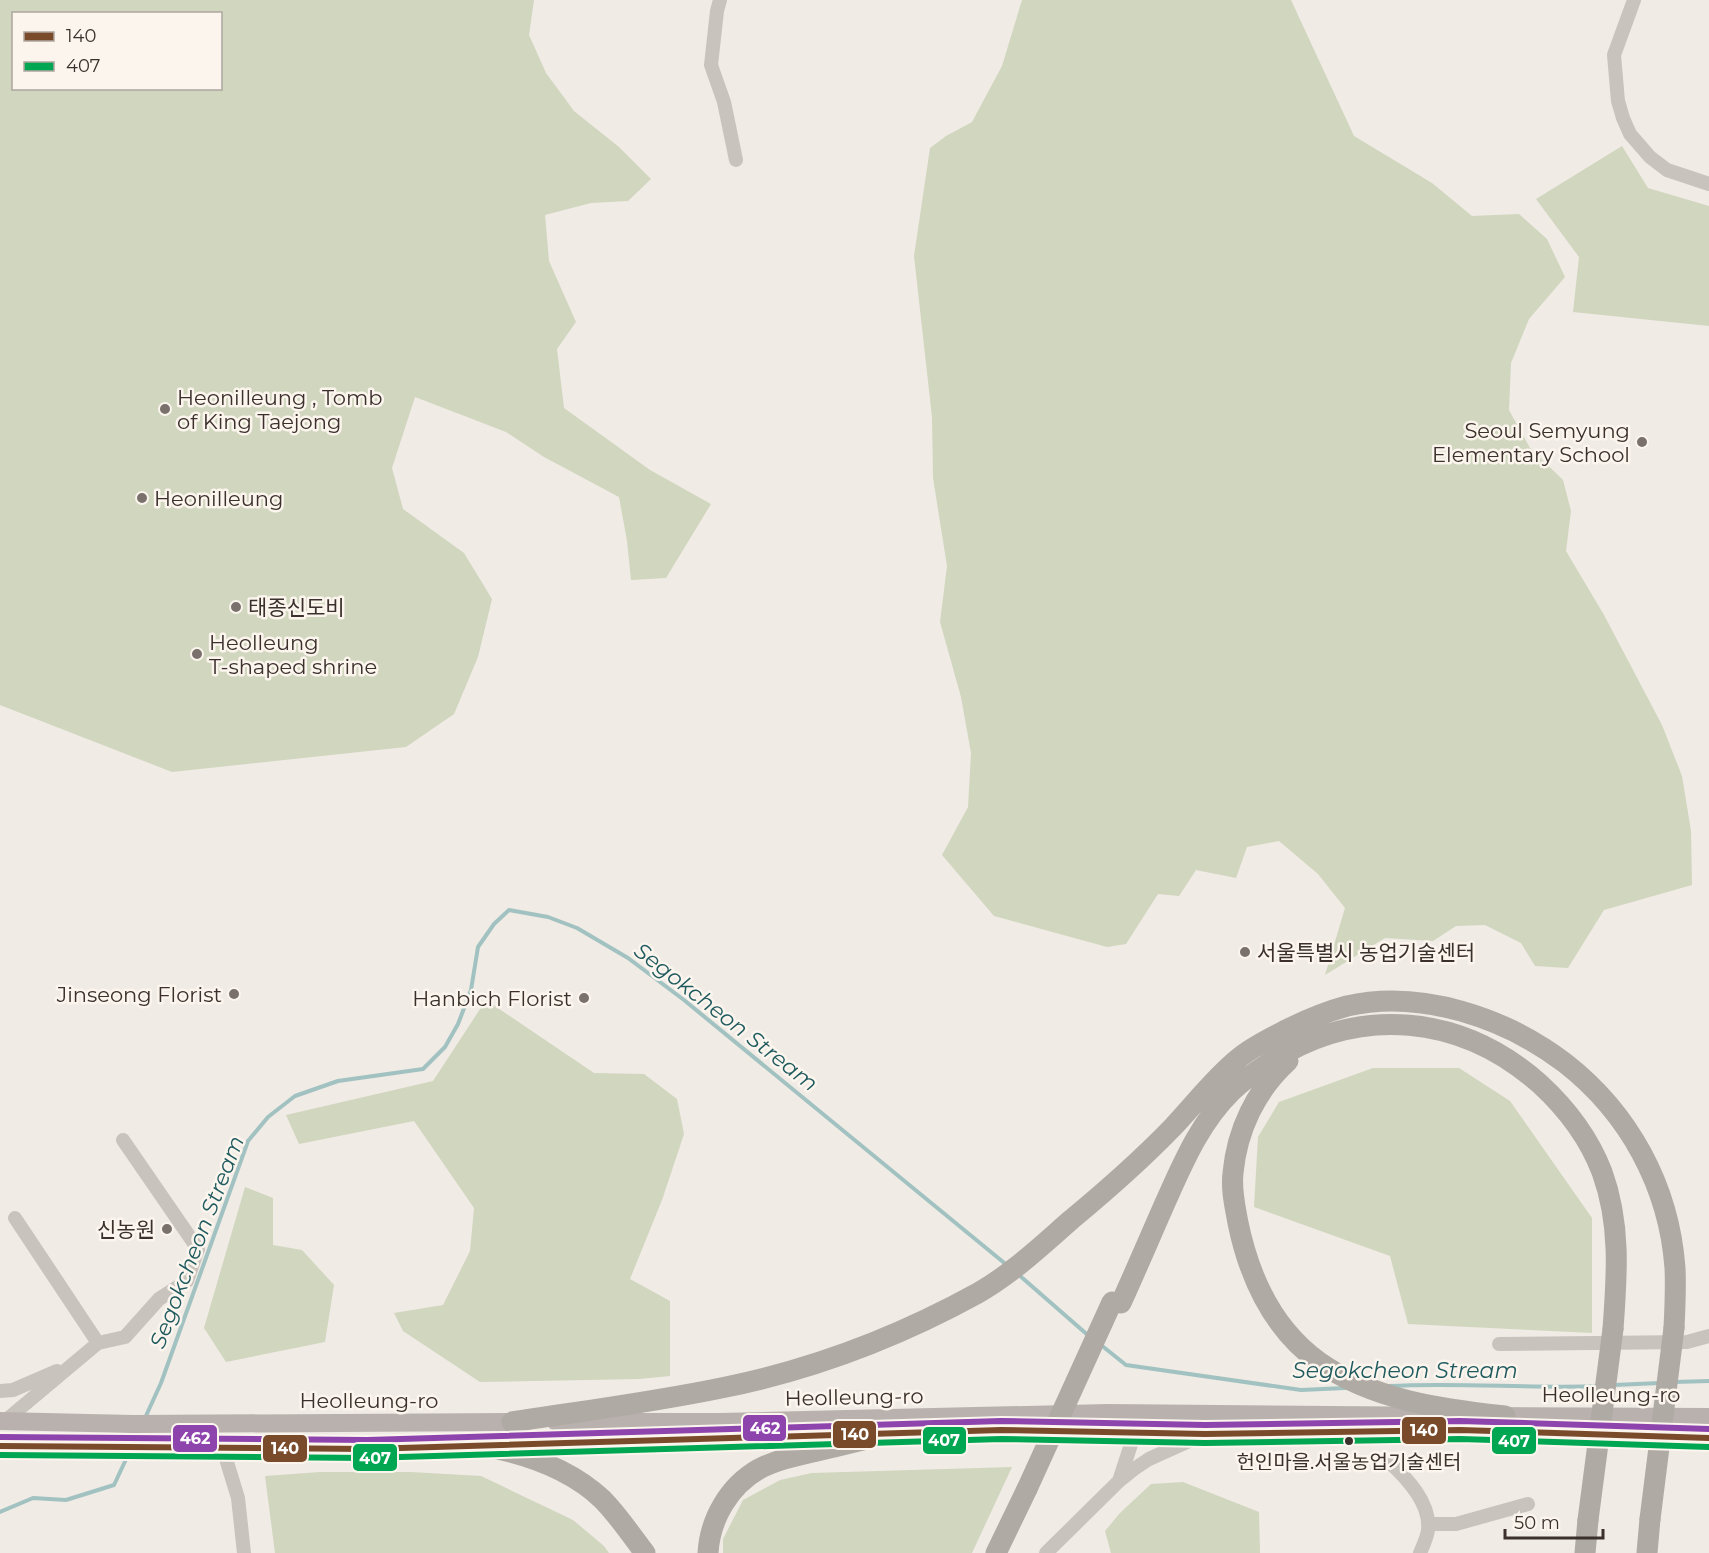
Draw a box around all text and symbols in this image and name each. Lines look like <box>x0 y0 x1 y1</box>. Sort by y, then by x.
legend <box>12 12 222 90</box>
text: 140 <box>66 25 96 47</box>
text: 407 <box>66 55 100 77</box>
place label: Heonilleung , Tomb of King Taejong <box>177 385 382 434</box>
marker: Heonilleung , Tomb of King Taejong <box>158 402 172 416</box>
place label: Seoul Semyung Elementary School <box>1432 418 1630 467</box>
marker: Seoul Semyung Elementary School <box>1635 435 1649 449</box>
place label: Heonilleung <box>154 486 283 511</box>
marker: Heonilleung <box>135 491 149 505</box>
place label: 태종신도비 <box>248 595 345 620</box>
marker: 태종신도비 <box>229 600 243 614</box>
place label: Heolleung T-shaped shrine <box>209 630 377 679</box>
marker: Heolleung T-shaped shrine <box>190 647 204 661</box>
water label: Segokcheon Stream <box>629 937 823 1097</box>
place label: 서울특별시 농업기술센터 <box>1257 940 1475 965</box>
marker: 서울특별시 농업기술센터 <box>1238 945 1252 959</box>
place label: Jinseong Florist <box>56 982 222 1007</box>
place label: Hanbich Florist <box>412 986 572 1011</box>
marker: Jinseong Florist <box>227 987 241 1001</box>
marker: Hanbich Florist <box>577 991 591 1005</box>
water label: Segokcheon Stream <box>144 1132 250 1352</box>
place label: 신농원 <box>97 1217 155 1242</box>
marker: 신농원 <box>160 1222 174 1236</box>
water label: Segokcheon Stream <box>1292 1357 1518 1384</box>
street label: Heolleung-ro <box>1542 1382 1680 1407</box>
street label: Heolleung-ro <box>784 1383 924 1411</box>
street label: Heolleung-ro <box>300 1388 438 1413</box>
line badge: 462 <box>742 1414 787 1442</box>
line badge: 140 <box>1401 1416 1447 1445</box>
text: 462 <box>750 1419 780 1438</box>
line badge: 140 <box>832 1420 877 1449</box>
text: 140 <box>1410 1421 1438 1440</box>
line badge: 462 <box>172 1424 218 1453</box>
text: 140 <box>841 1425 869 1444</box>
line badge: 407 <box>922 1426 967 1455</box>
line badge: 407 <box>1491 1426 1537 1455</box>
text: 462 <box>180 1429 210 1448</box>
text: 407 <box>928 1431 960 1450</box>
text: 407 <box>1498 1432 1530 1451</box>
line badge: 140 <box>262 1434 308 1463</box>
marker: 헌인마을.서울농업기술센터 <box>1343 1435 1355 1447</box>
text: 140 <box>271 1439 299 1458</box>
line badge: 407 <box>352 1443 398 1472</box>
text: 407 <box>359 1449 391 1468</box>
place label: 헌인마을.서울농업기술센터 <box>1236 1450 1462 1474</box>
scale bar <box>1505 1502 1602 1540</box>
text: 50 m <box>1514 1512 1560 1534</box>

